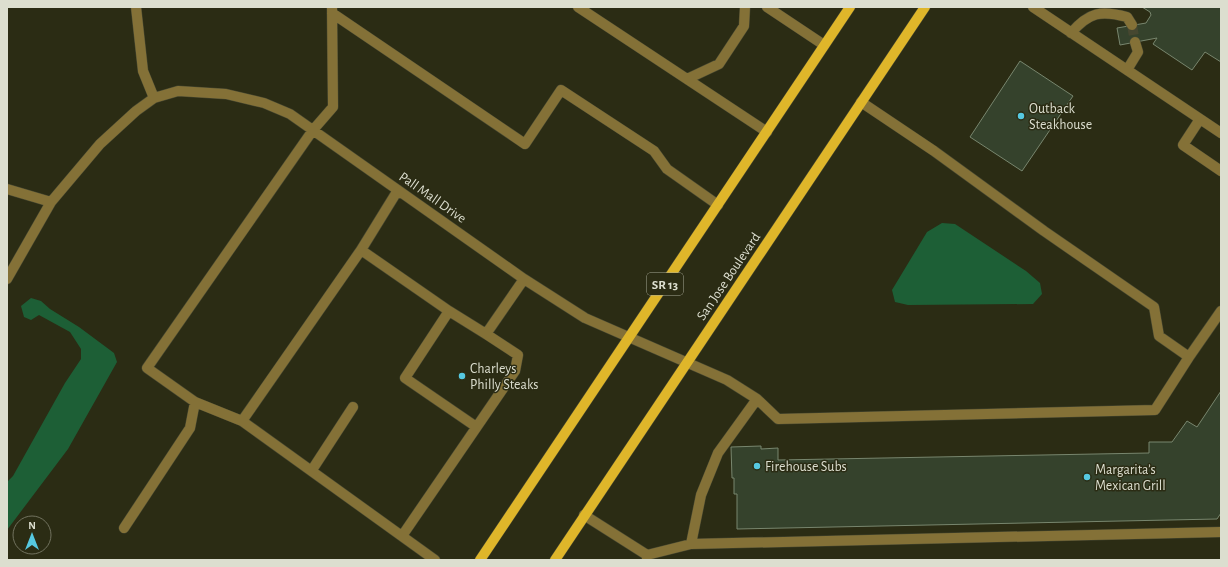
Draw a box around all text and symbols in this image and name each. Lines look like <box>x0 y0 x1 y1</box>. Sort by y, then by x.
place label: Outback Steakhouse <box>1029 102 1092 132</box>
marker: Outback Steakhouse <box>1016 111 1026 121</box>
street label: Pall Mall Drive <box>396 170 469 226</box>
street label: San Jose Boulevard <box>694 230 763 323</box>
road number: SR 13 <box>647 273 683 295</box>
place label: Charleys Philly Steaks <box>470 362 539 392</box>
marker: Charleys Philly Steaks <box>457 371 467 381</box>
place label: Firehouse Subs <box>765 460 847 474</box>
marker: Firehouse Subs <box>752 461 762 471</box>
place label: Margarita’s Mexican Grill <box>1095 463 1166 493</box>
marker: Margarita’s Mexican Grill <box>1082 472 1092 482</box>
north arrow <box>12 515 52 555</box>
text: N <box>28 520 36 531</box>

